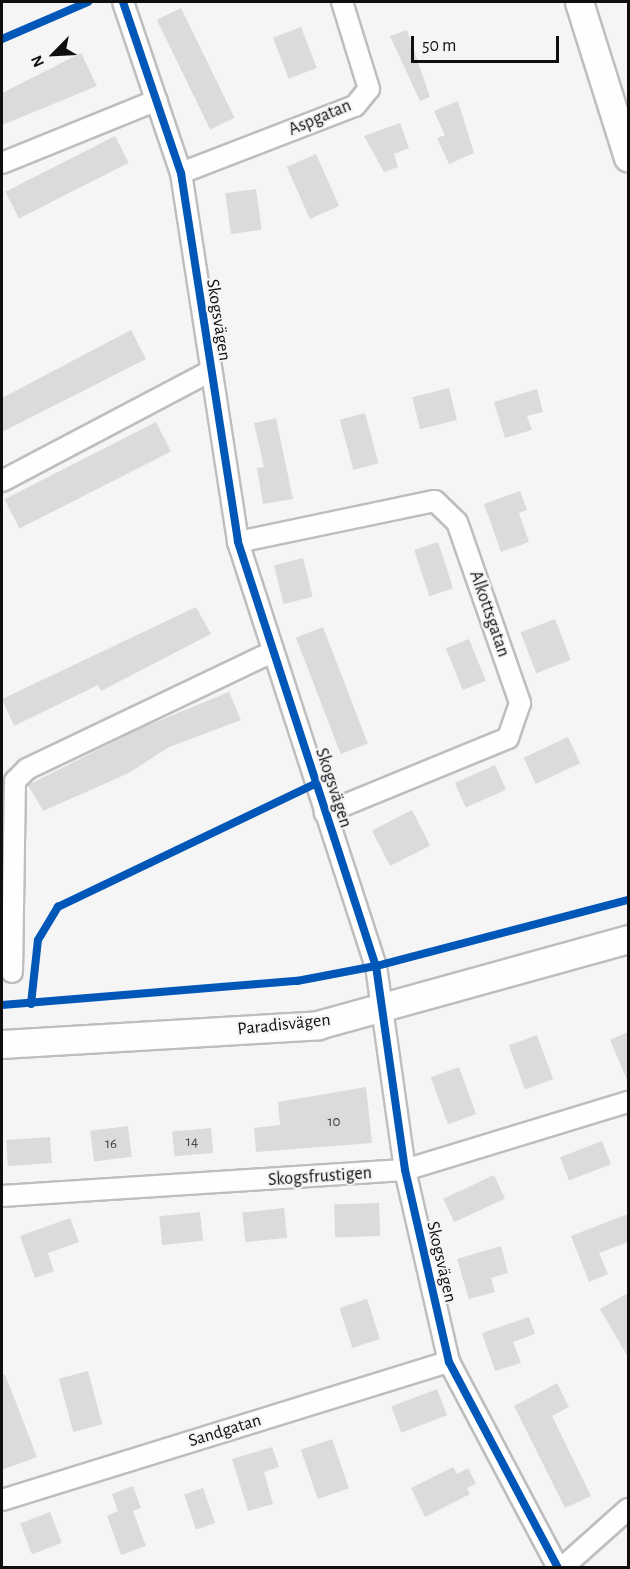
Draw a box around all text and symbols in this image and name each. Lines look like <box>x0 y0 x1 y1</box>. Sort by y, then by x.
north arrow <box>24 24 84 84</box>
scale bar <box>414 24 562 62</box>
text: 50 m <box>422 37 456 55</box>
text: N <box>28 53 47 70</box>
street label: Aspgatan <box>285 95 355 141</box>
street label: Skogsvägen <box>201 278 235 362</box>
street label: Alkottsgatan <box>464 568 514 660</box>
street label: Skogsvägen <box>310 745 356 831</box>
street label: Paradisvägen <box>236 1009 332 1041</box>
house number: 10 <box>327 1113 341 1131</box>
house number: 14 <box>186 1133 198 1151</box>
house number: 16 <box>105 1135 117 1153</box>
street label: Skogsfrustigen <box>267 1163 373 1191</box>
street label: Skogsvägen <box>421 1219 461 1305</box>
street label: Sandgatan <box>186 1410 264 1452</box>

